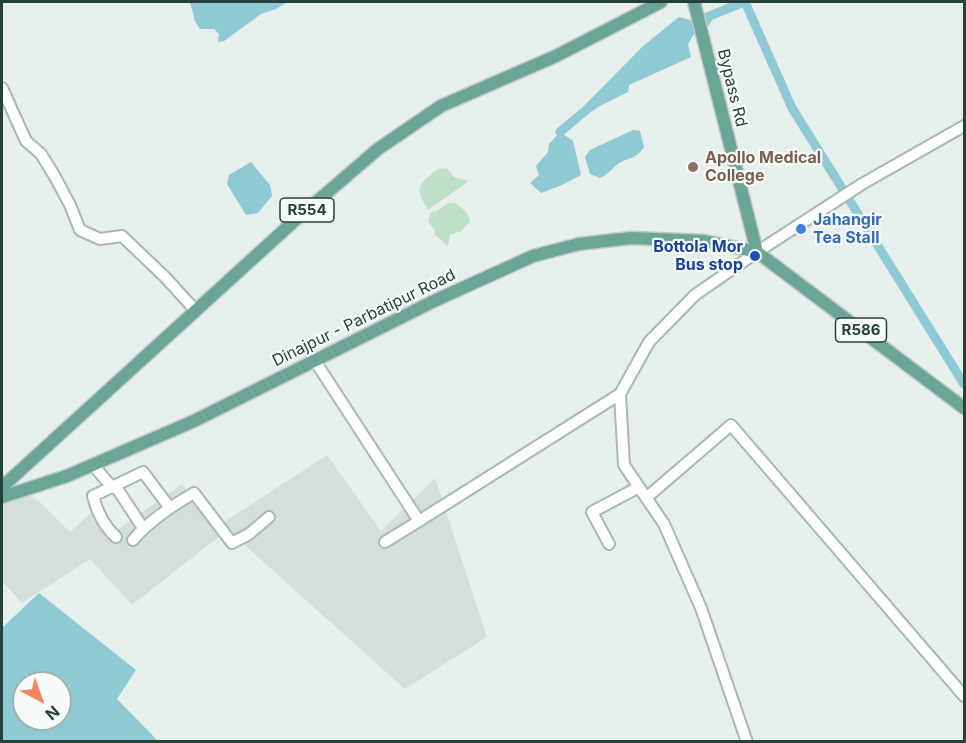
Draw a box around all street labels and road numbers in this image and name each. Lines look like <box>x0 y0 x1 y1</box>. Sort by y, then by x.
street label: Bypass Rd <box>713 47 751 129</box>
road number: R554 <box>280 198 334 222</box>
street label: Dinajpur - Parbatipur Road <box>269 265 459 371</box>
road number: R586 <box>836 318 886 342</box>

